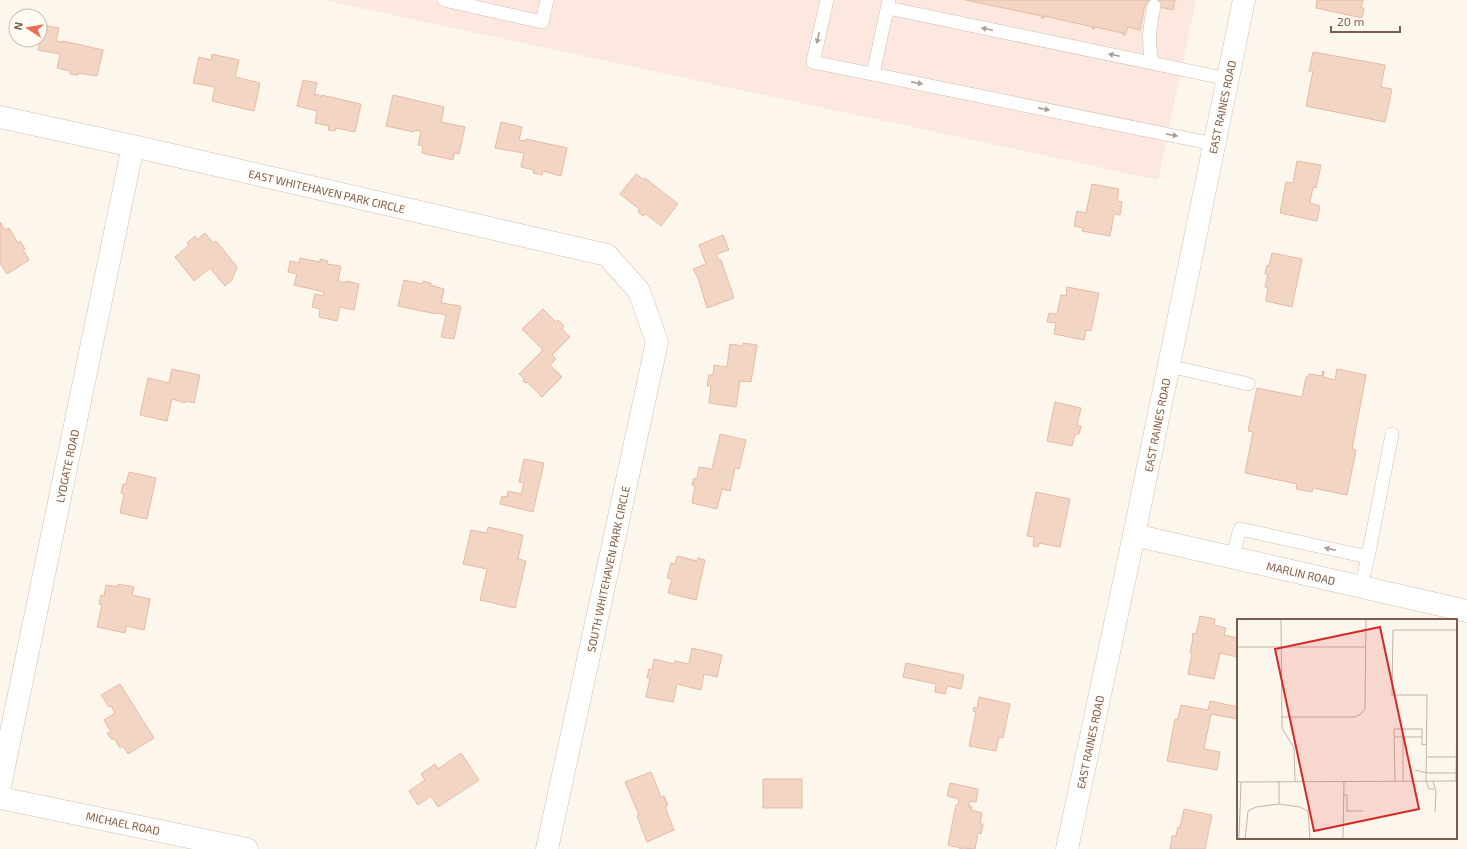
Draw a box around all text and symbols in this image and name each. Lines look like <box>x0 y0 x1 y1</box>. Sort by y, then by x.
north arrow <box>8 8 48 48</box>
scale bar <box>1331 8 1400 34</box>
text: 20 m <box>1337 14 1364 28</box>
text: N <box>11 21 25 31</box>
one-way arrow <box>981 25 993 31</box>
one-way arrow <box>815 32 821 44</box>
one-way arrow <box>1108 51 1120 57</box>
street label: EAST RAINES ROAD <box>1206 59 1238 155</box>
one-way arrow <box>911 81 923 87</box>
one-way arrow <box>1038 107 1050 113</box>
one-way arrow <box>1166 132 1178 138</box>
street label: EAST WHITEHAVEN PARK CIRCLE <box>247 167 407 215</box>
street label: EAST RAINES ROAD <box>1142 377 1172 473</box>
street label: LYDGATE ROAD <box>53 428 81 504</box>
street label: SOUTH WHITEHAVEN PARK CIRCLE <box>584 485 632 653</box>
one-way arrow <box>1324 545 1336 551</box>
street label: MARLIN ROAD <box>1265 559 1337 587</box>
inset map <box>1237 619 1457 839</box>
street label: EAST RAINES ROAD <box>1074 694 1106 790</box>
street label: MICHAEL ROAD <box>85 809 161 837</box>

